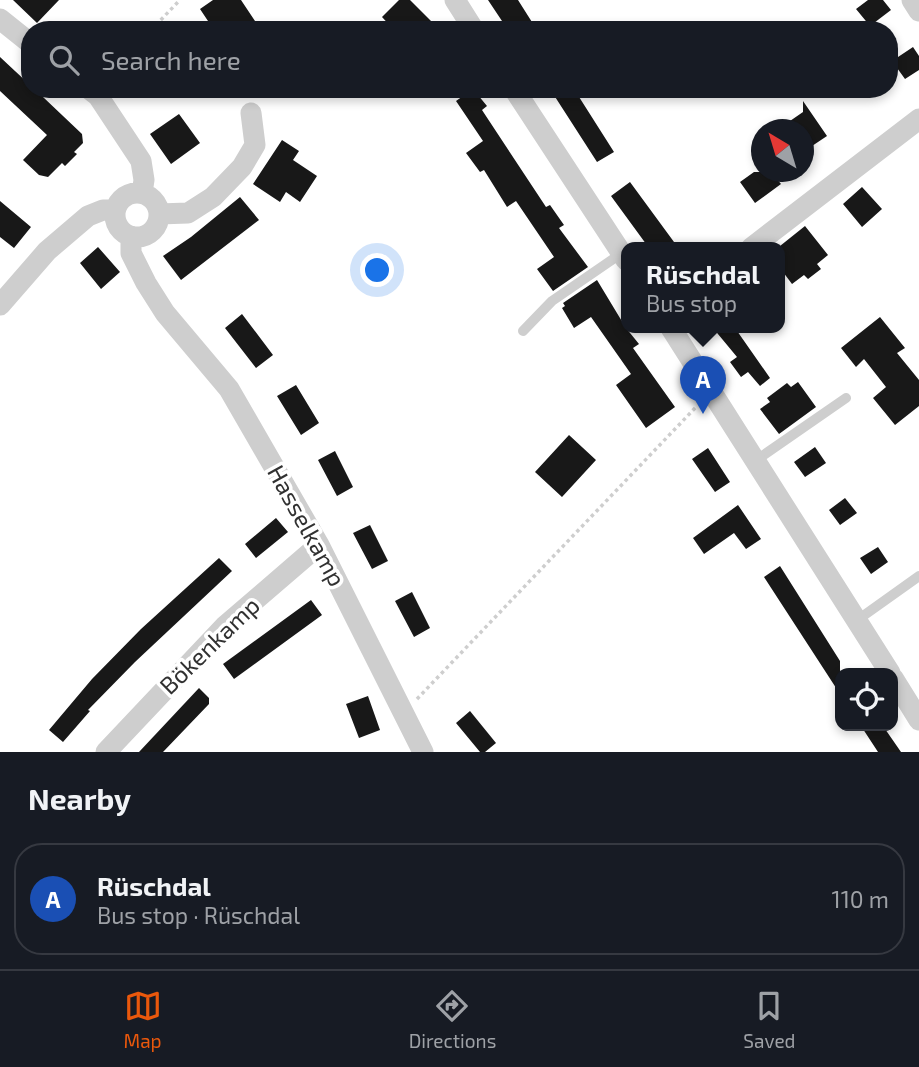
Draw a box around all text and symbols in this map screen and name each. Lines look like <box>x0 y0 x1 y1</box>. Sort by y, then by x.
search box <box>21 21 898 98</box>
icon: search <box>45 41 83 79</box>
text: Search here <box>101 44 241 75</box>
north arrow <box>751 119 814 182</box>
popup <box>621 242 785 333</box>
your location <box>360 253 394 287</box>
text: Rüschdal <box>646 258 760 289</box>
text: Bus stop <box>646 289 737 317</box>
pin: A <box>680 356 726 414</box>
street label: Hasselkamp <box>262 460 352 591</box>
street label: Bökenkamp <box>153 590 265 700</box>
map controls <box>835 668 898 731</box>
button: locate <box>835 668 898 731</box>
text: Nearby <box>28 780 131 816</box>
text: Rüschdal <box>97 870 211 901</box>
text: A <box>45 885 61 913</box>
text: 110 m <box>832 885 889 913</box>
text: Bus stop · Rüschdal <box>97 901 300 929</box>
tab: Map <box>124 987 162 1052</box>
tab: Directions <box>409 987 496 1052</box>
tab: Saved <box>743 987 795 1052</box>

